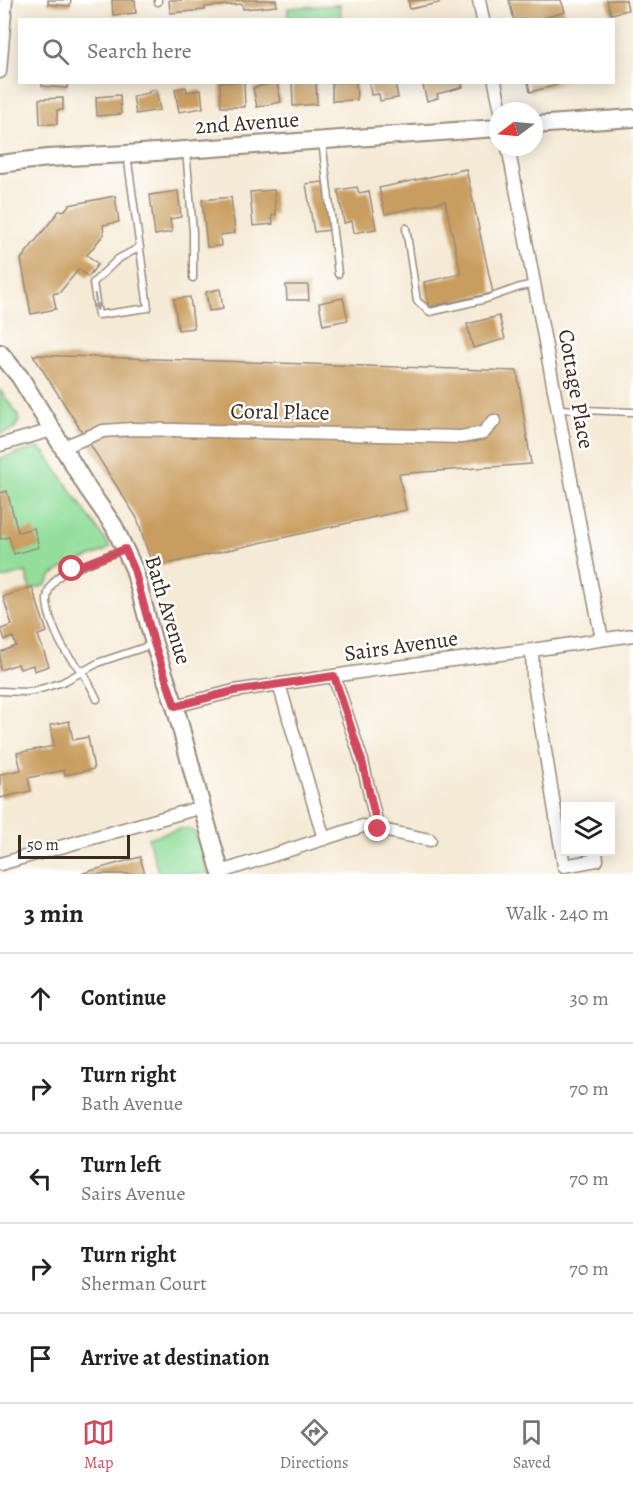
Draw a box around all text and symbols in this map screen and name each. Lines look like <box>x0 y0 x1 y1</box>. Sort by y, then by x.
search box <box>18 18 615 84</box>
icon: search <box>39 35 72 68</box>
text: Search here <box>87 36 192 66</box>
north arrow <box>489 102 543 156</box>
street label: 2nd Avenue <box>194 104 300 142</box>
one-way arrow <box>92 293 101 312</box>
street label: Cottage Place <box>551 327 601 451</box>
street label: Coral Place <box>230 396 330 428</box>
street label: Bath Avenue <box>137 552 199 668</box>
route start <box>58 555 84 581</box>
street label: Sairs Avenue <box>342 623 460 669</box>
map controls <box>561 802 615 856</box>
button: layers <box>561 802 615 856</box>
route end <box>364 815 390 841</box>
scale bar <box>18 832 130 860</box>
text: 50 m <box>27 834 59 856</box>
text: 3 min <box>24 896 84 931</box>
text: Walk · 240 m <box>506 900 609 927</box>
icon: ahead <box>24 982 57 1015</box>
text: Continue <box>81 983 166 1013</box>
text: 30 m <box>569 985 609 1012</box>
text: Turn right <box>81 1060 177 1090</box>
icon: right <box>24 1072 57 1105</box>
text: 70 m <box>569 1075 609 1102</box>
text: Bath Avenue <box>81 1090 183 1117</box>
text: Turn left <box>81 1150 161 1180</box>
icon: left <box>24 1162 57 1195</box>
text: 70 m <box>569 1165 609 1192</box>
text: Sairs Avenue <box>81 1180 185 1207</box>
text: Turn right <box>81 1240 177 1270</box>
icon: right <box>24 1252 57 1285</box>
text: 70 m <box>569 1255 609 1282</box>
text: Sherman Court <box>81 1270 207 1297</box>
icon: arrive <box>24 1342 57 1375</box>
text: Arrive at destination <box>81 1343 270 1373</box>
tab: Map <box>82 1416 115 1474</box>
tab: Directions <box>280 1416 348 1474</box>
tab: Saved <box>513 1416 551 1474</box>

